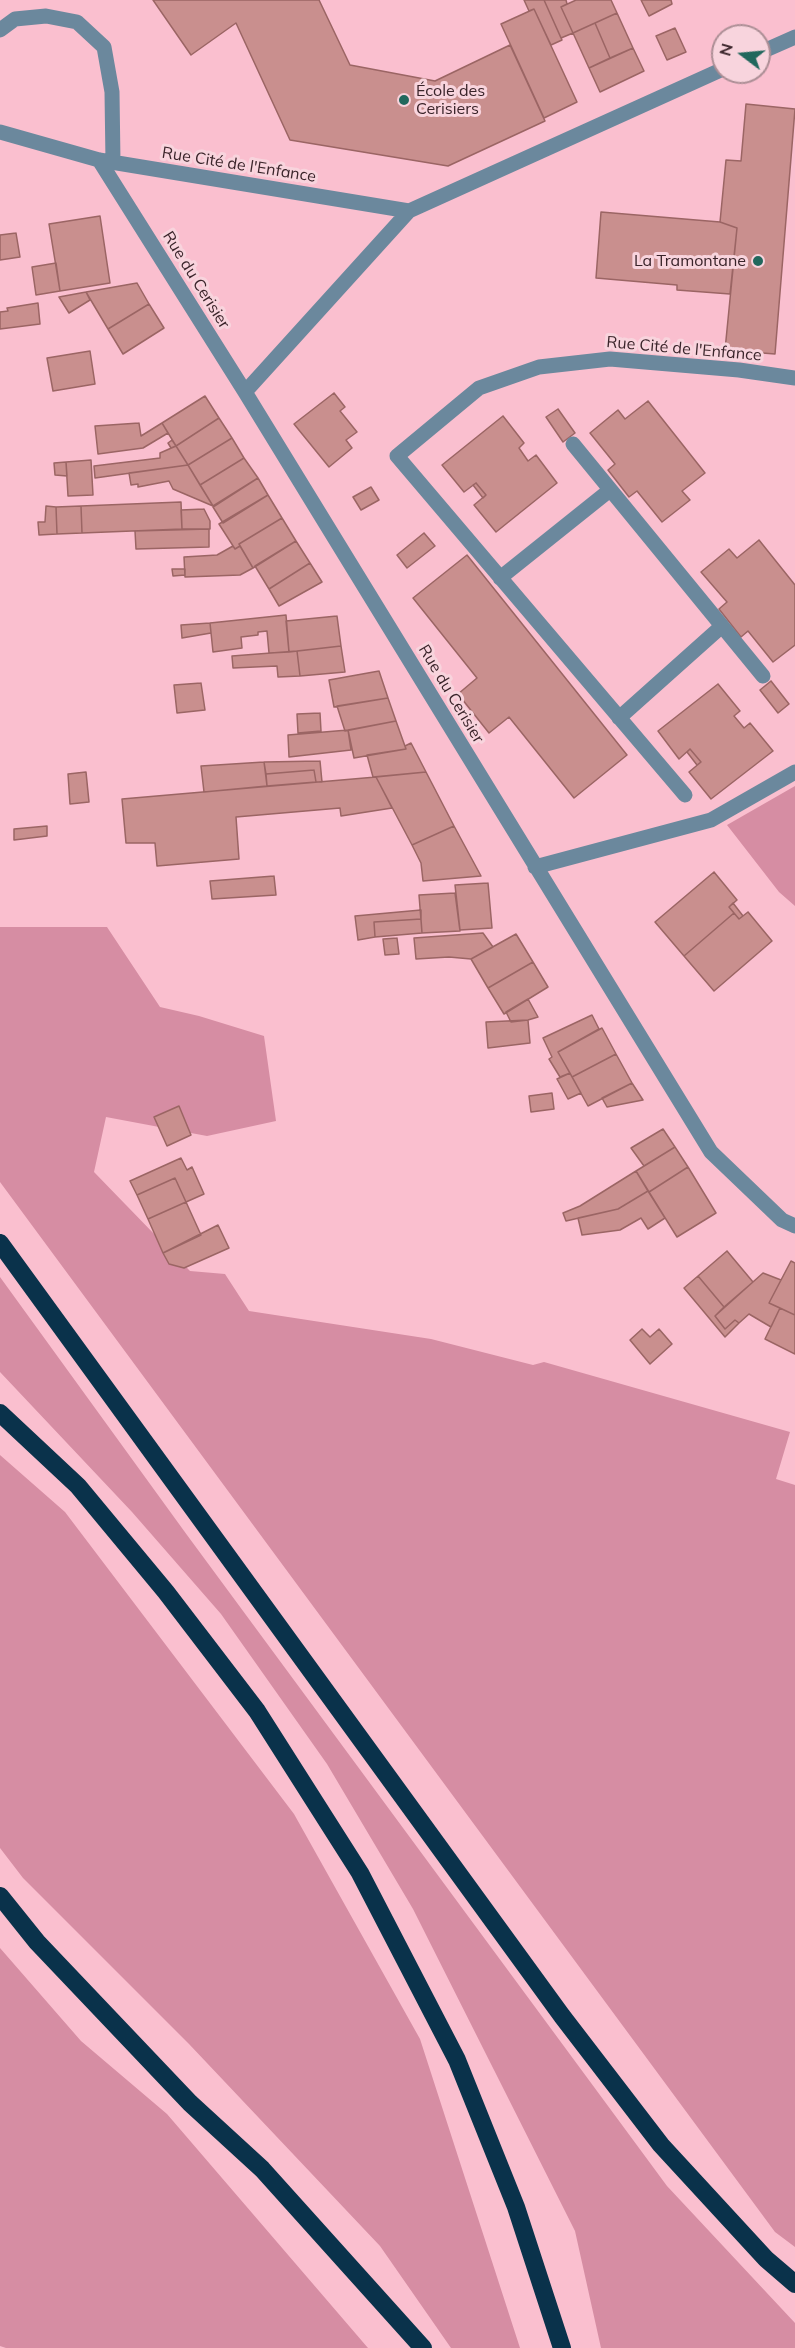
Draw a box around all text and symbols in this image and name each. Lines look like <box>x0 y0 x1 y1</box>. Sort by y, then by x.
north arrow <box>711 24 771 84</box>
text: N <box>714 41 737 58</box>
place label: École des Cerisiers <box>416 81 485 119</box>
marker: École des Cerisiers <box>397 93 411 107</box>
street label: Rue Cité de l'Enfance <box>161 143 317 187</box>
street label: Rue du Cerisier <box>158 228 234 332</box>
place label: La Tramontane <box>634 251 746 271</box>
marker: La Tramontane <box>751 254 765 268</box>
street label: Rue Cité de l'Enfance <box>606 333 762 365</box>
street label: Rue du Cerisier <box>414 641 488 747</box>

